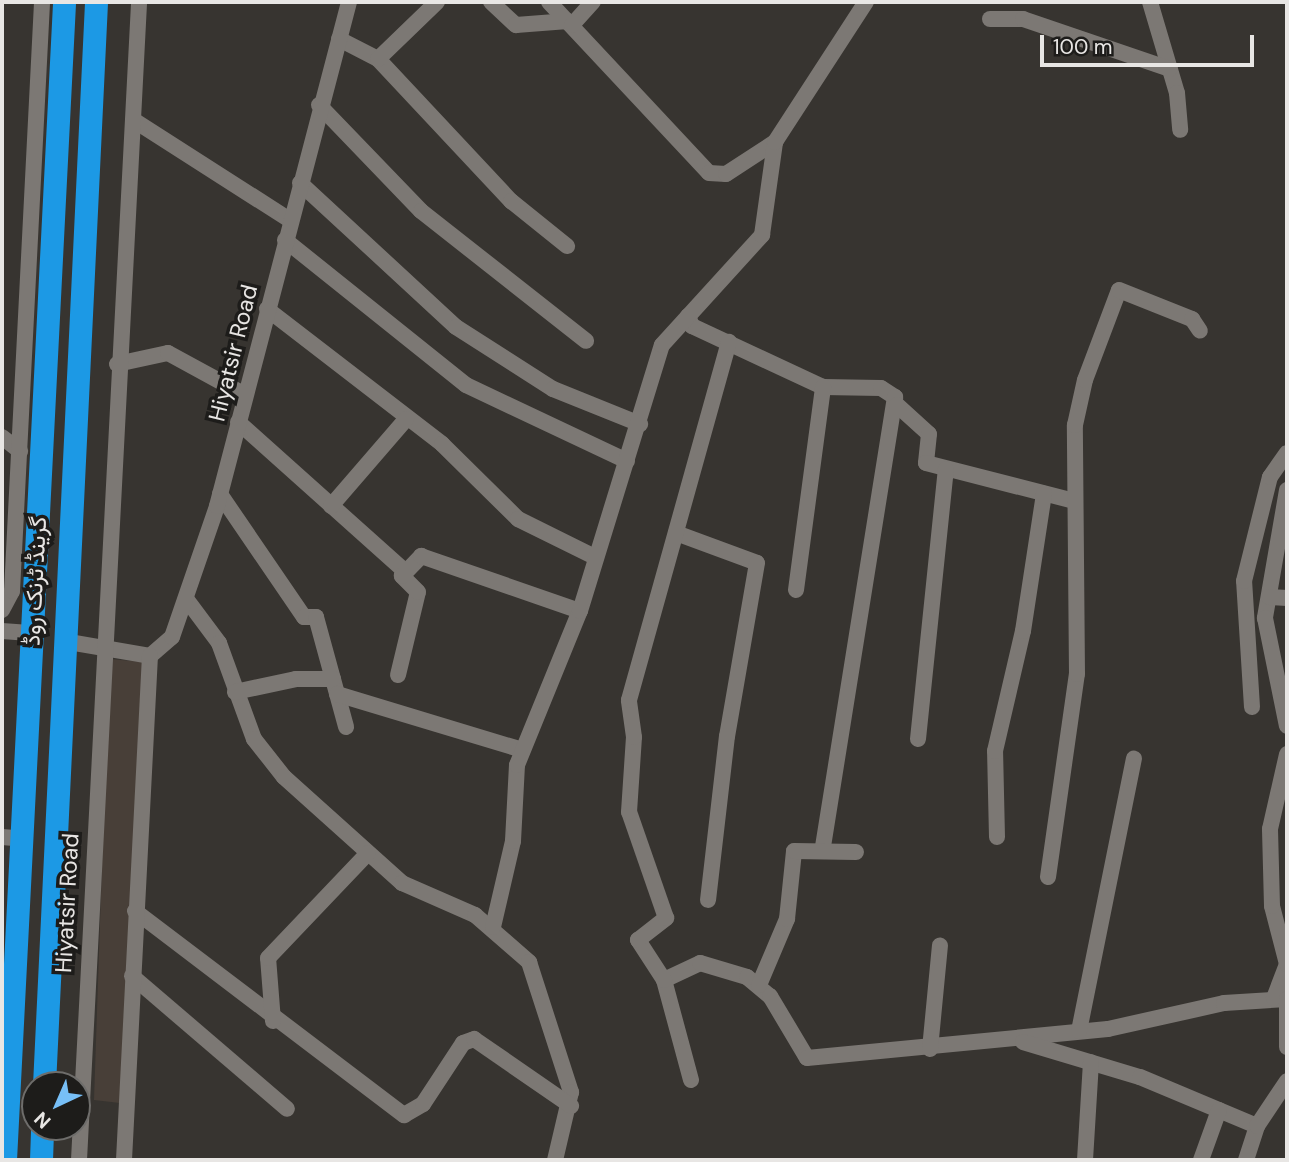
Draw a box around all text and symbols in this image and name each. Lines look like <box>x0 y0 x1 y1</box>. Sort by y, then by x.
scale bar <box>1044 21 1258 65</box>
text: 100 m <box>1053 33 1113 61</box>
street label: Hiyatsir Road <box>203 282 263 424</box>
street label: گرینڈ ٹرنک روڈ <box>18 516 52 646</box>
street label: Hiyatsir Road <box>50 833 84 973</box>
north arrow <box>21 1071 91 1141</box>
text: N <box>29 1106 56 1134</box>

